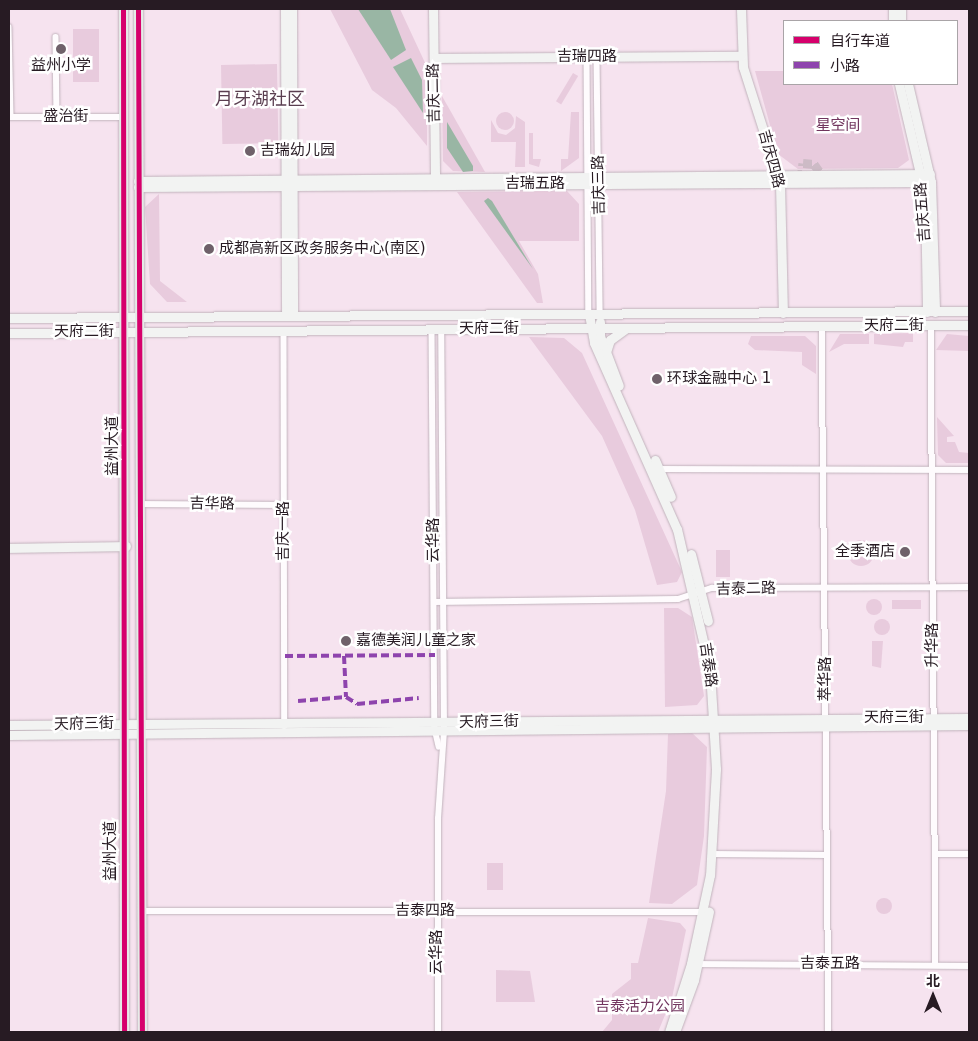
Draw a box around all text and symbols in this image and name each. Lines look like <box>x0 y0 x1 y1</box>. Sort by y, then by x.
legend <box>783 20 958 85</box>
text: 自行车道 <box>830 32 890 50</box>
marker: 益州小学 <box>55 43 67 55</box>
street label: 吉瑞四路 <box>557 48 617 66</box>
place label: 益州小学 <box>31 57 91 75</box>
text: 小路 <box>830 57 860 75</box>
street label: 吉庆二路 <box>424 63 444 123</box>
district label: 月牙湖社区 <box>215 88 305 110</box>
street label: 盛治街 <box>44 108 88 126</box>
park label: 星空间 <box>816 117 860 135</box>
street label: 吉庆四路 <box>755 128 787 190</box>
place label: 吉瑞幼儿园 <box>260 142 335 160</box>
marker: 吉瑞幼儿园 <box>244 145 256 157</box>
street label: 吉庆三路 <box>589 155 609 215</box>
street label: 吉瑞五路 <box>505 175 565 193</box>
street label: 吉庆五路 <box>912 181 934 243</box>
place label: 成都高新区政务服务中心(南区) <box>219 240 426 258</box>
marker: 成都高新区政务服务中心(南区) <box>203 243 215 255</box>
street label: 天府二街 <box>864 317 924 335</box>
street label: 天府二街 <box>459 320 519 338</box>
street label: 天府二街 <box>54 323 114 341</box>
place label: 环球金融中心 1 <box>667 370 771 388</box>
marker: 环球金融中心 1 <box>651 373 663 385</box>
street label: 益州大道 <box>104 416 122 476</box>
street label: 吉华路 <box>189 495 235 513</box>
street label: 吉庆一路 <box>275 501 293 561</box>
street label: 云华路 <box>425 518 443 562</box>
place label: 全季酒店 <box>835 543 895 561</box>
marker: 全季酒店 <box>899 546 911 558</box>
street label: 吉泰二路 <box>716 579 776 599</box>
street label: 升华路 <box>924 623 942 667</box>
place label: 嘉德美润儿童之家 <box>356 632 476 650</box>
marker: 嘉德美润儿童之家 <box>340 635 352 647</box>
street label: 吉泰路 <box>696 641 720 689</box>
street label: 萃华路 <box>817 657 835 701</box>
street label: 天府三街 <box>864 709 924 727</box>
street label: 天府三街 <box>459 712 519 732</box>
street label: 天府三街 <box>54 714 114 734</box>
street label: 益州大道 <box>102 821 120 881</box>
street label: 吉泰四路 <box>395 902 455 920</box>
street label: 云华路 <box>428 930 446 974</box>
street label: 吉泰五路 <box>800 955 860 973</box>
north arrow <box>908 971 958 1021</box>
text: 北 <box>926 973 940 989</box>
park label: 吉泰活力公园 <box>595 998 685 1016</box>

